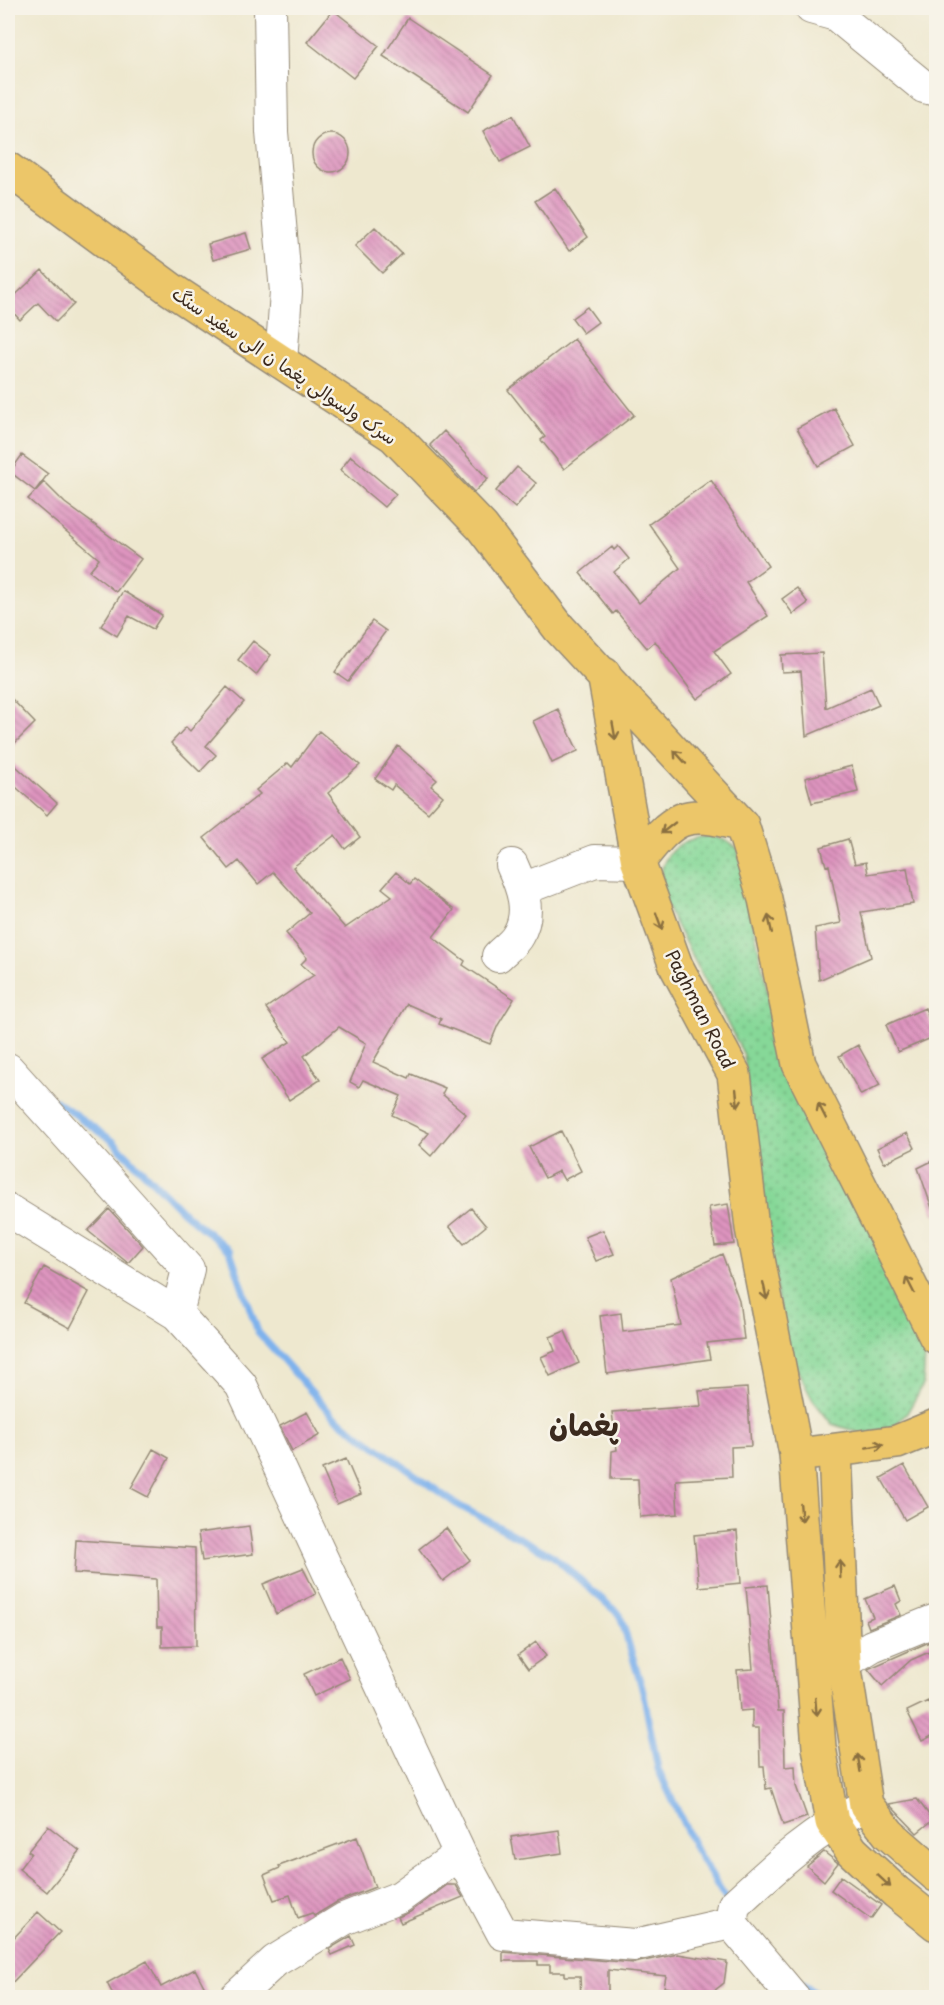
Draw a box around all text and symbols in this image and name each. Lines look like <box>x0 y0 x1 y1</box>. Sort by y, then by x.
street label: سرک ولسوالی پغما ن الی سفید سنگ <box>167 279 403 451</box>
one-way arrow <box>609 721 620 741</box>
one-way arrow <box>673 750 687 765</box>
one-way arrow <box>660 822 676 835</box>
one-way arrow <box>655 911 666 929</box>
one-way arrow <box>764 915 775 935</box>
street label: Paghman Road <box>659 945 743 1073</box>
one-way arrow <box>732 1087 743 1107</box>
one-way arrow <box>816 1103 828 1120</box>
one-way arrow <box>904 1277 916 1294</box>
one-way arrow <box>759 1281 771 1300</box>
district label: پغمان <box>549 1401 619 1446</box>
one-way arrow <box>865 1440 884 1451</box>
one-way arrow <box>795 1502 806 1522</box>
one-way arrow <box>834 1559 845 1579</box>
one-way arrow <box>811 1696 822 1716</box>
one-way arrow <box>854 1753 865 1773</box>
one-way arrow <box>876 1874 891 1888</box>

